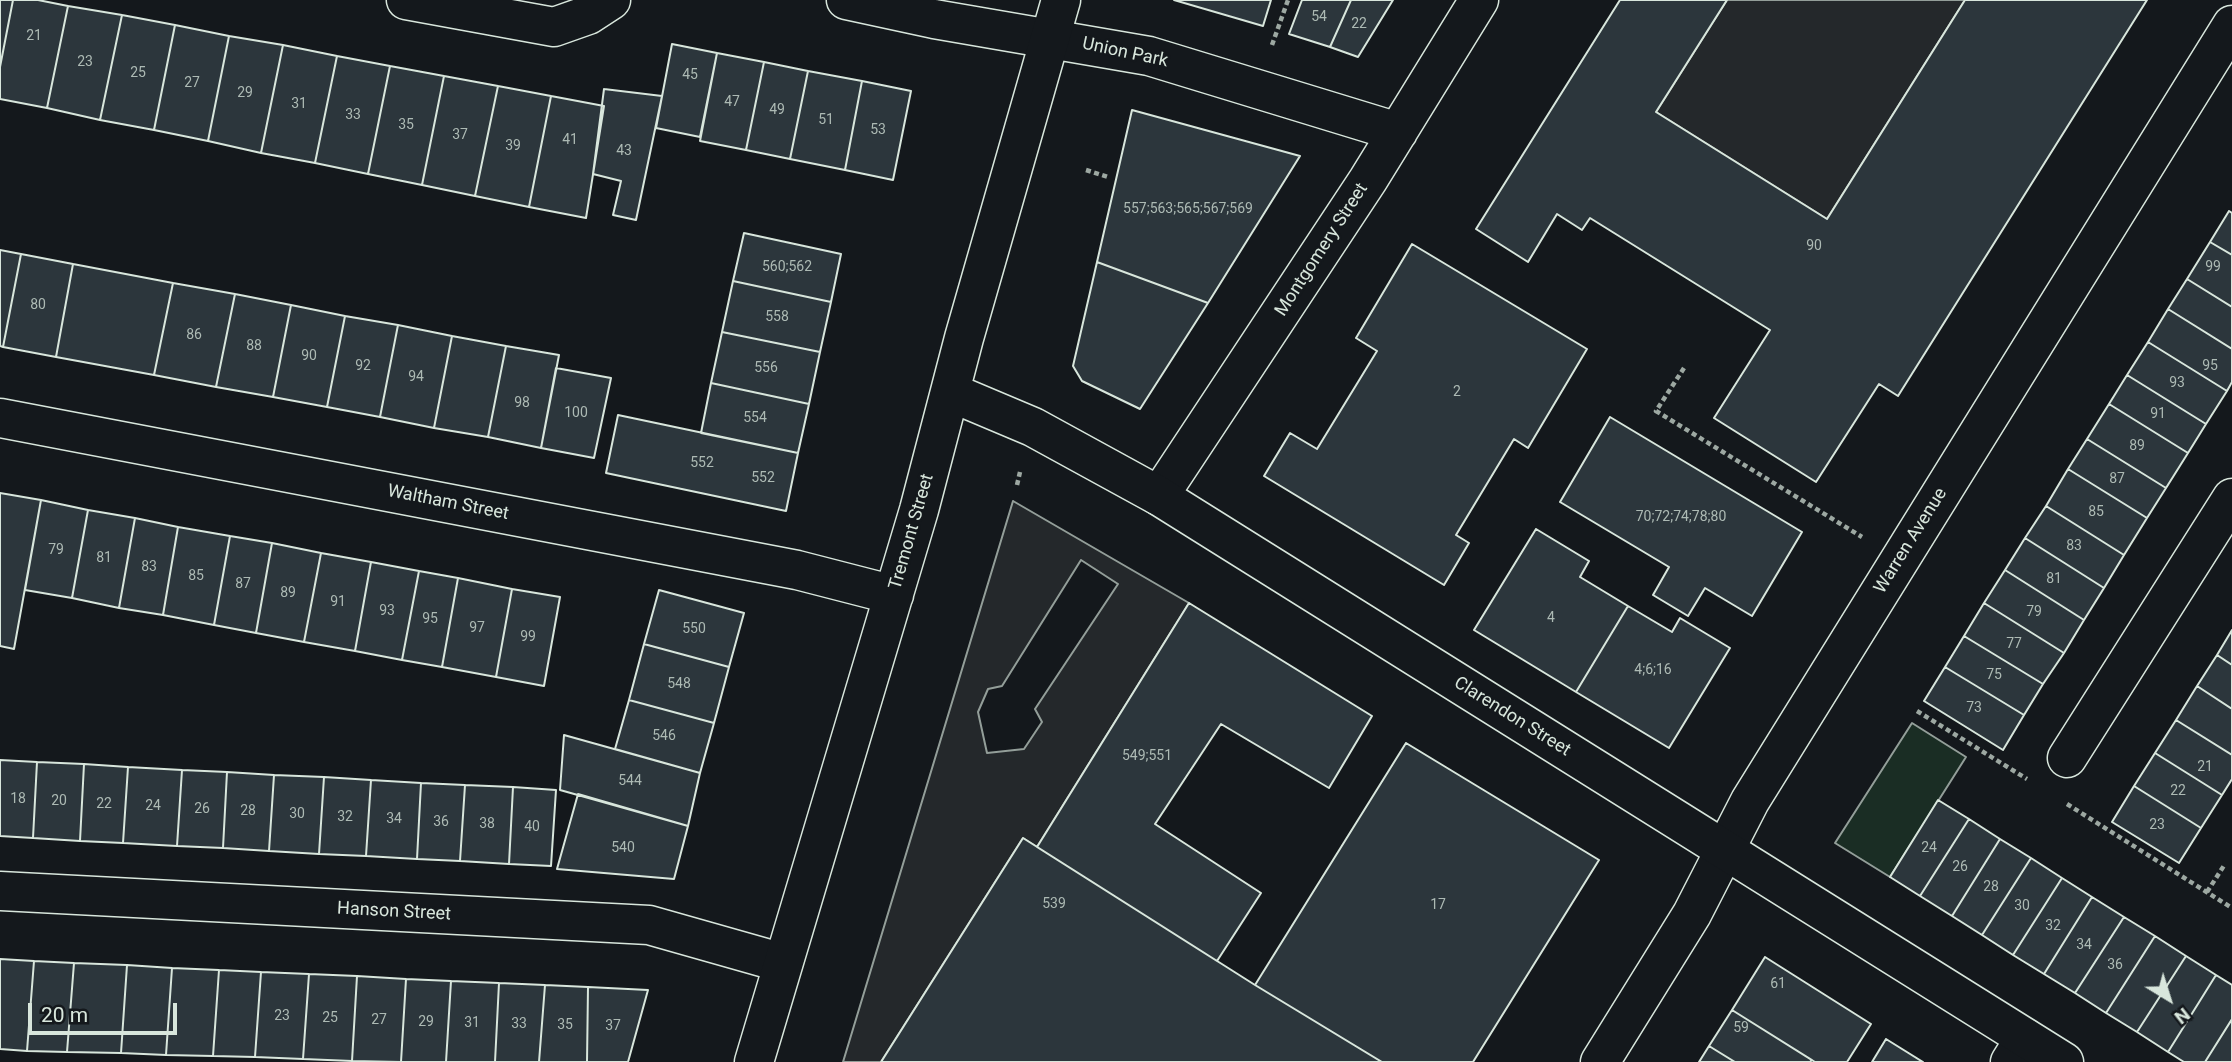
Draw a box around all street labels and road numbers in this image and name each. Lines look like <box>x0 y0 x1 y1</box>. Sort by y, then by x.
street label: Union Park <box>1080 33 1170 73</box>
street label: Montgomery Street <box>1271 179 1373 321</box>
street label: Tremont Street <box>885 472 939 592</box>
street label: Waltham Street <box>385 481 511 525</box>
street label: Warren Avenue <box>1870 484 1952 598</box>
street label: Clarendon Street <box>1450 672 1574 762</box>
street label: Hanson Street <box>337 898 451 926</box>

